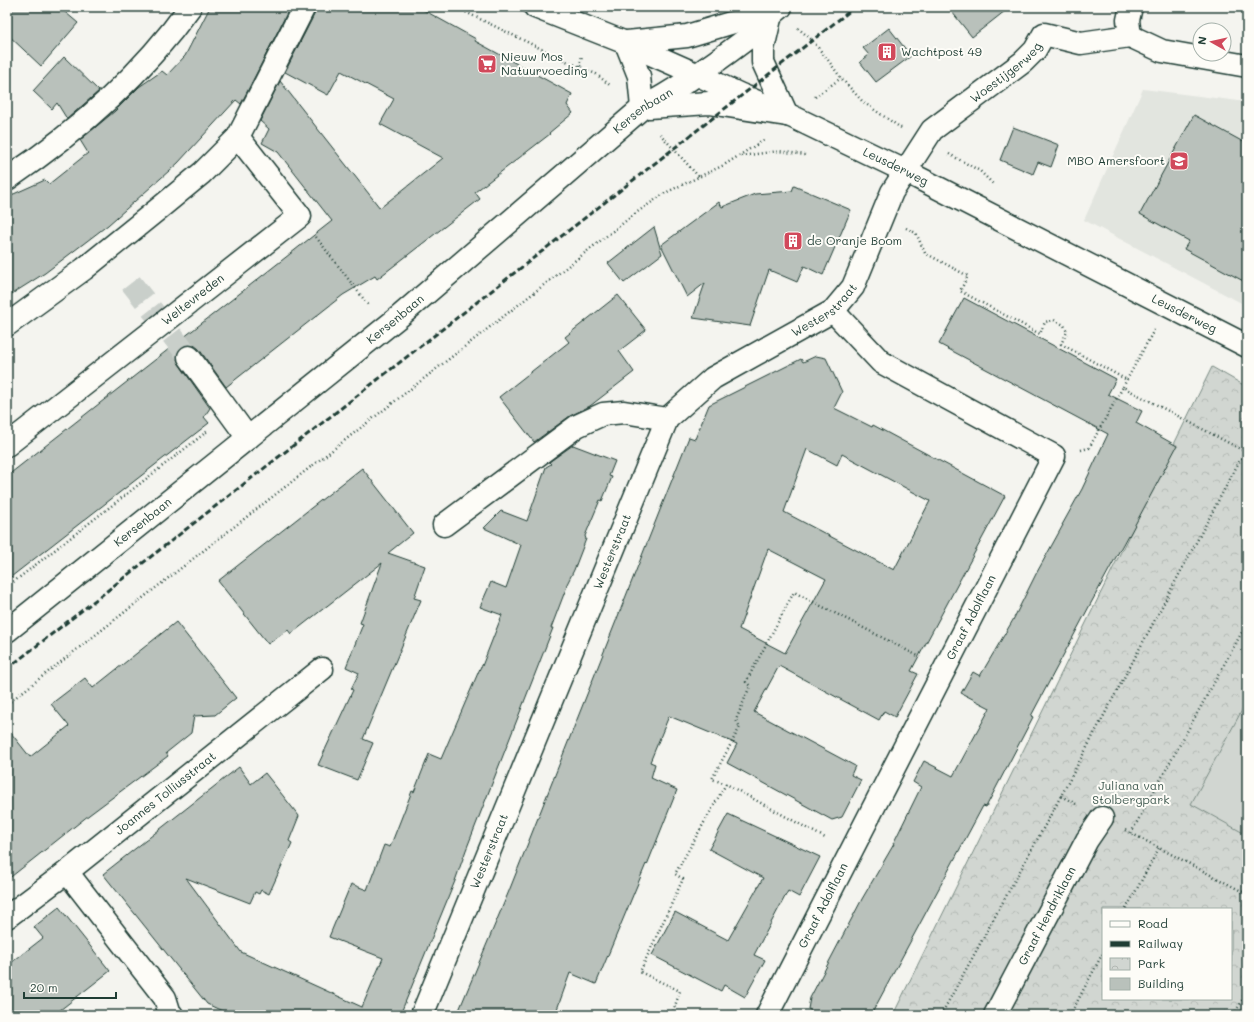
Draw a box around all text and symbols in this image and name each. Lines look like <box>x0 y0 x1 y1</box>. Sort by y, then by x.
north arrow <box>1192 22 1232 62</box>
text: N <box>1194 35 1210 46</box>
street label: Woestijgerweg <box>966 39 1045 106</box>
building icon: Wachtpost 49 <box>876 41 898 63</box>
place label: Wachtpost 49 <box>901 43 982 59</box>
place label: Nieuw Mos Natuurvoeding <box>501 48 588 78</box>
supermarket icon: Nieuw Mos Natuurvoeding <box>476 53 498 75</box>
street label: Kersenbaan <box>609 83 675 137</box>
street label: Leusderweg <box>861 143 931 189</box>
school or university icon: MBO Amersfoort <box>1168 150 1190 172</box>
place label: MBO Amersfoort <box>1067 152 1165 168</box>
building icon: de Oranje Boom <box>782 230 804 252</box>
place label: de Oranje Boom <box>807 232 902 248</box>
street label: Weltevreden <box>158 269 227 328</box>
street label: Westerstraat <box>788 279 860 340</box>
street label: Kersenbaan <box>363 290 427 347</box>
street label: Leusderweg <box>1149 290 1220 336</box>
street label: Kersenbaan <box>110 493 174 550</box>
street label: Westerstraat <box>589 511 634 591</box>
street label: Graaf Adolflaan <box>942 572 999 662</box>
street label: Joannes Tolliusstraat <box>111 748 219 838</box>
park label: Juliana van Stolbergpark <box>1092 777 1170 807</box>
street label: Westerstraat <box>466 811 511 891</box>
street label: Graaf Adolflaan <box>794 860 851 950</box>
street label: Graaf Hendriklaan <box>1014 863 1079 968</box>
legend <box>1102 908 1232 1000</box>
text: Road <box>1138 915 1168 931</box>
text: Railway <box>1138 935 1183 951</box>
text: Park <box>1138 955 1165 971</box>
scale bar <box>24 974 116 1000</box>
text: Building <box>1138 975 1184 991</box>
text: 20 m <box>30 979 58 995</box>

